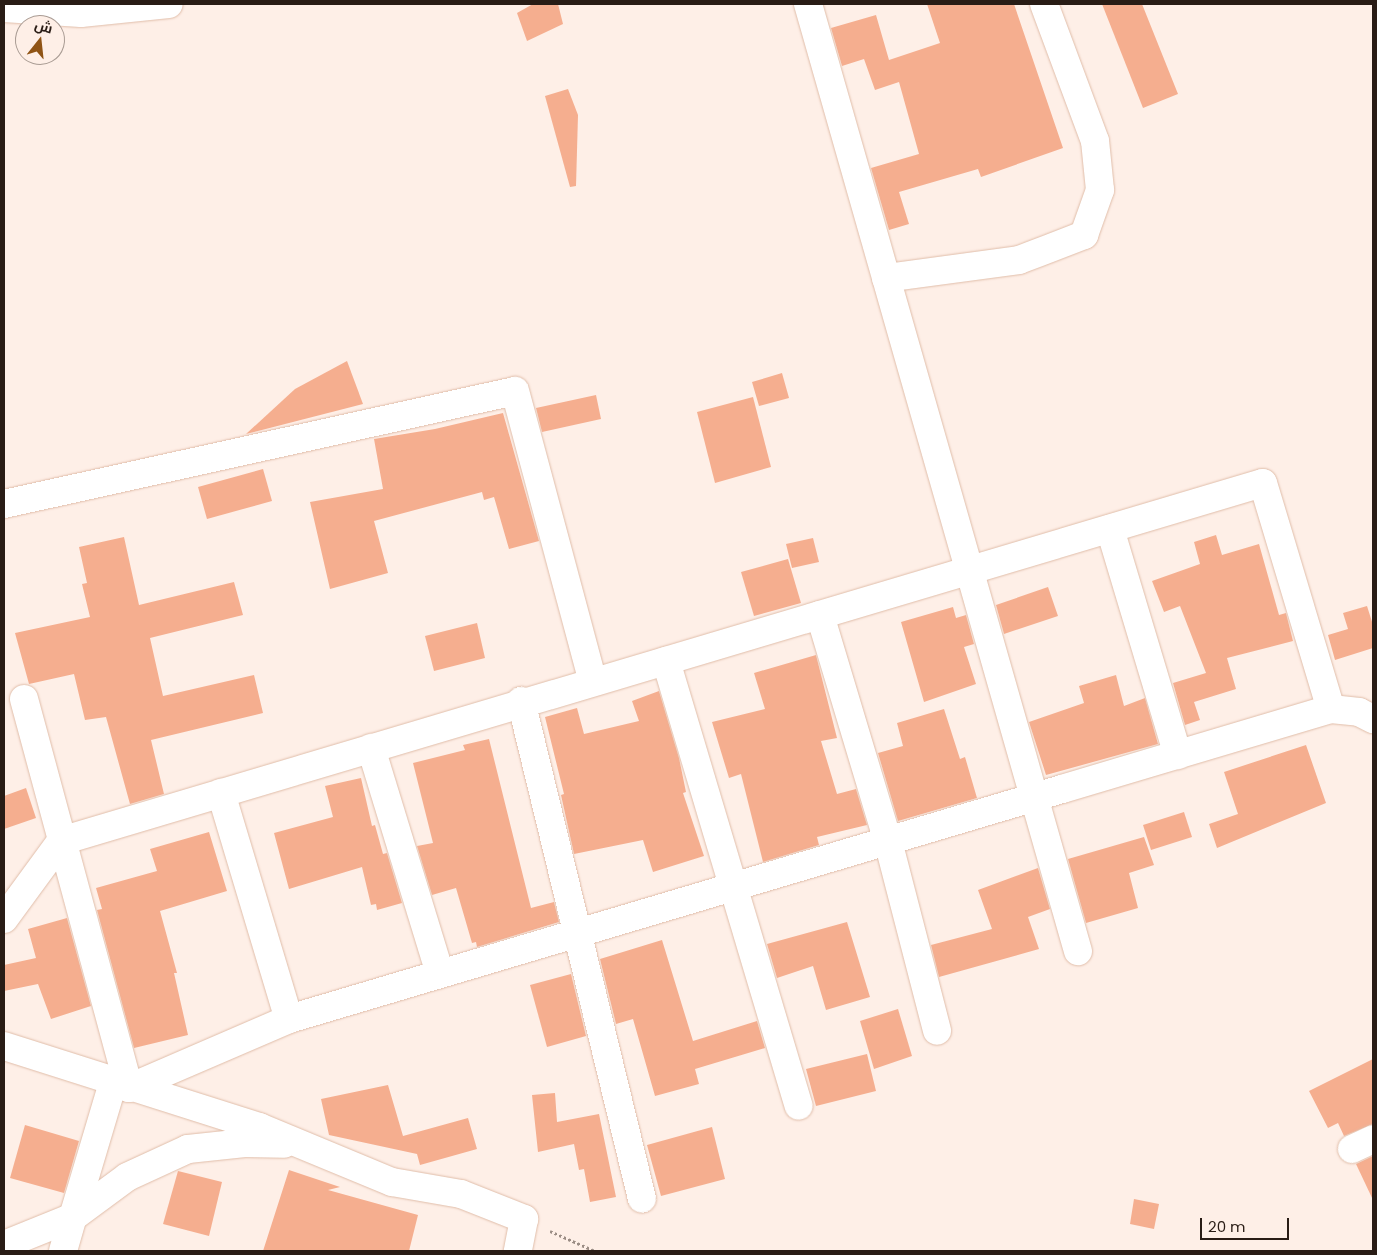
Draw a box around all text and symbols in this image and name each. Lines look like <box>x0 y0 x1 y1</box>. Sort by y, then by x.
text: ش <box>32 14 55 39</box>
north arrow <box>15 15 65 65</box>
scale bar <box>1202 1208 1291 1240</box>
text: 20 m <box>1208 1216 1246 1237</box>

